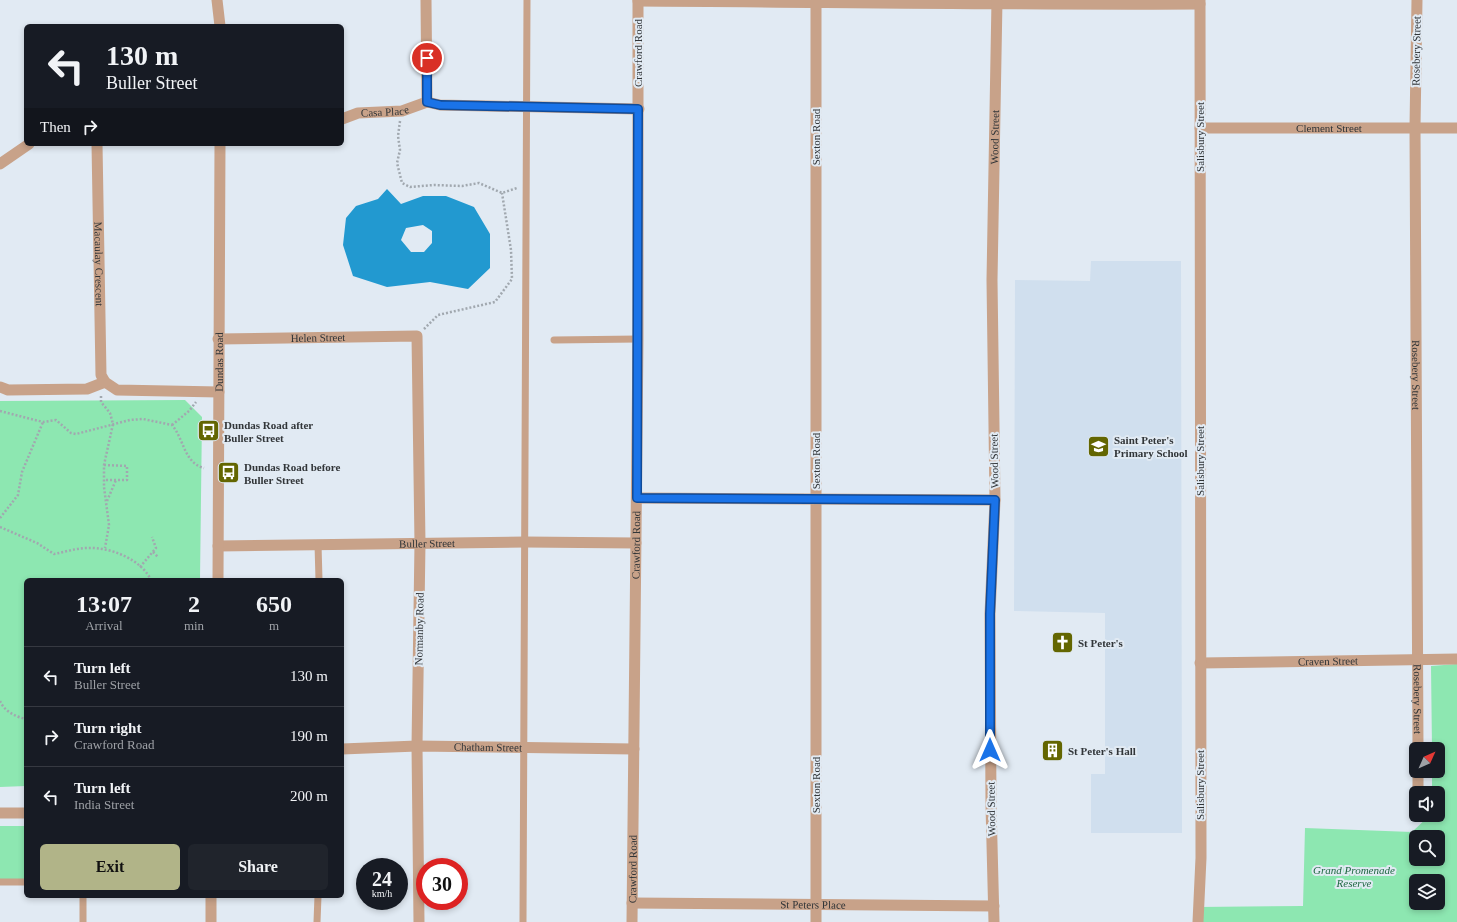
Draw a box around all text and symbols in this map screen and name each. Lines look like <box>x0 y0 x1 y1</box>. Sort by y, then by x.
street label: Rosebery Street <box>1409 16 1423 86</box>
street label: Crawford Road <box>632 18 644 87</box>
icon: left <box>40 40 92 92</box>
text: 130 m <box>106 40 178 71</box>
pin <box>410 41 444 75</box>
icon: arrive <box>416 47 438 69</box>
text: Buller Street <box>106 73 197 93</box>
street label: Salisbury Street <box>1194 102 1206 172</box>
street label: Casa Place <box>361 103 411 119</box>
street label: Sexton Road <box>810 108 822 165</box>
street label: Wood Street <box>988 110 1001 165</box>
icon: right <box>79 116 101 138</box>
text: Then <box>40 119 71 135</box>
street label: Clement Street <box>1296 122 1362 134</box>
street label: Macaulay Crescent <box>92 222 106 306</box>
street label: Helen Street <box>291 331 345 344</box>
street label: Dundas Road <box>213 332 225 392</box>
street label: Rosebery Street <box>1410 340 1422 410</box>
bus stop icon: Dundas Road after Buller Street <box>195 418 221 444</box>
place label: Dundas Road after Buller Street <box>224 419 313 444</box>
street label: Salisbury Street <box>1194 426 1206 496</box>
street label: Sexton Road <box>810 432 822 489</box>
school or university icon: Saint Peter's Primary School <box>1085 433 1111 459</box>
street label: Wood Street <box>988 434 1000 488</box>
place label: Saint Peter's Primary School <box>1114 434 1188 459</box>
bus stop icon: Dundas Road before Buller Street <box>216 460 242 486</box>
place label: Dundas Road before Buller Street <box>244 461 340 486</box>
street label: Crawford Road <box>630 510 642 579</box>
street label: Buller Street <box>399 537 455 550</box>
text: 13:07 <box>76 591 132 617</box>
text: 2 <box>188 591 200 617</box>
text: 650 <box>256 591 292 617</box>
street label: Normanby Road <box>412 592 426 666</box>
text: Arrival <box>85 618 123 633</box>
text: min <box>184 618 204 633</box>
text: m <box>269 618 279 633</box>
church icon: St Peter's <box>1050 630 1076 656</box>
place label: St Peter's <box>1078 637 1124 649</box>
street label: Craven Street <box>1298 655 1358 667</box>
text: Turn left <box>74 660 131 676</box>
street label: Rosebery Street <box>1412 664 1424 734</box>
icon: left <box>40 666 62 688</box>
text: 130 m <box>290 668 328 684</box>
text: Buller Street <box>74 677 140 692</box>
text: Turn right <box>74 720 141 736</box>
icon: right <box>40 726 62 748</box>
text: 190 m <box>290 728 328 744</box>
position arrow <box>969 729 1011 771</box>
text: Crawford Road <box>74 737 155 752</box>
building icon: St Peter's Hall <box>1040 738 1066 764</box>
street label: Chatham Street <box>454 741 522 753</box>
north arrow <box>1409 742 1445 778</box>
map controls <box>1409 742 1445 910</box>
place label: St Peter's Hall <box>1068 745 1136 757</box>
street label: Salisbury Street <box>1194 750 1206 820</box>
street label: Sexton Road <box>810 756 822 813</box>
text: Turn left <box>74 780 131 796</box>
street label: Wood Street <box>985 782 997 836</box>
icon: left <box>40 786 62 808</box>
button: sound <box>1409 786 1445 822</box>
text: 200 m <box>290 788 328 804</box>
text: India Street <box>74 797 134 812</box>
button: search <box>1409 830 1445 866</box>
street label: Crawford Road <box>626 834 639 903</box>
button: Exit <box>40 844 180 890</box>
button: Share <box>188 844 328 890</box>
speed limit sign: 30 <box>416 858 468 910</box>
park label: Grand Promenade Reserve <box>1313 864 1395 889</box>
text: 24 <box>372 868 392 890</box>
button: layers <box>1409 874 1445 910</box>
text: km/h <box>372 888 392 899</box>
street label: St Peters Place <box>780 898 846 911</box>

